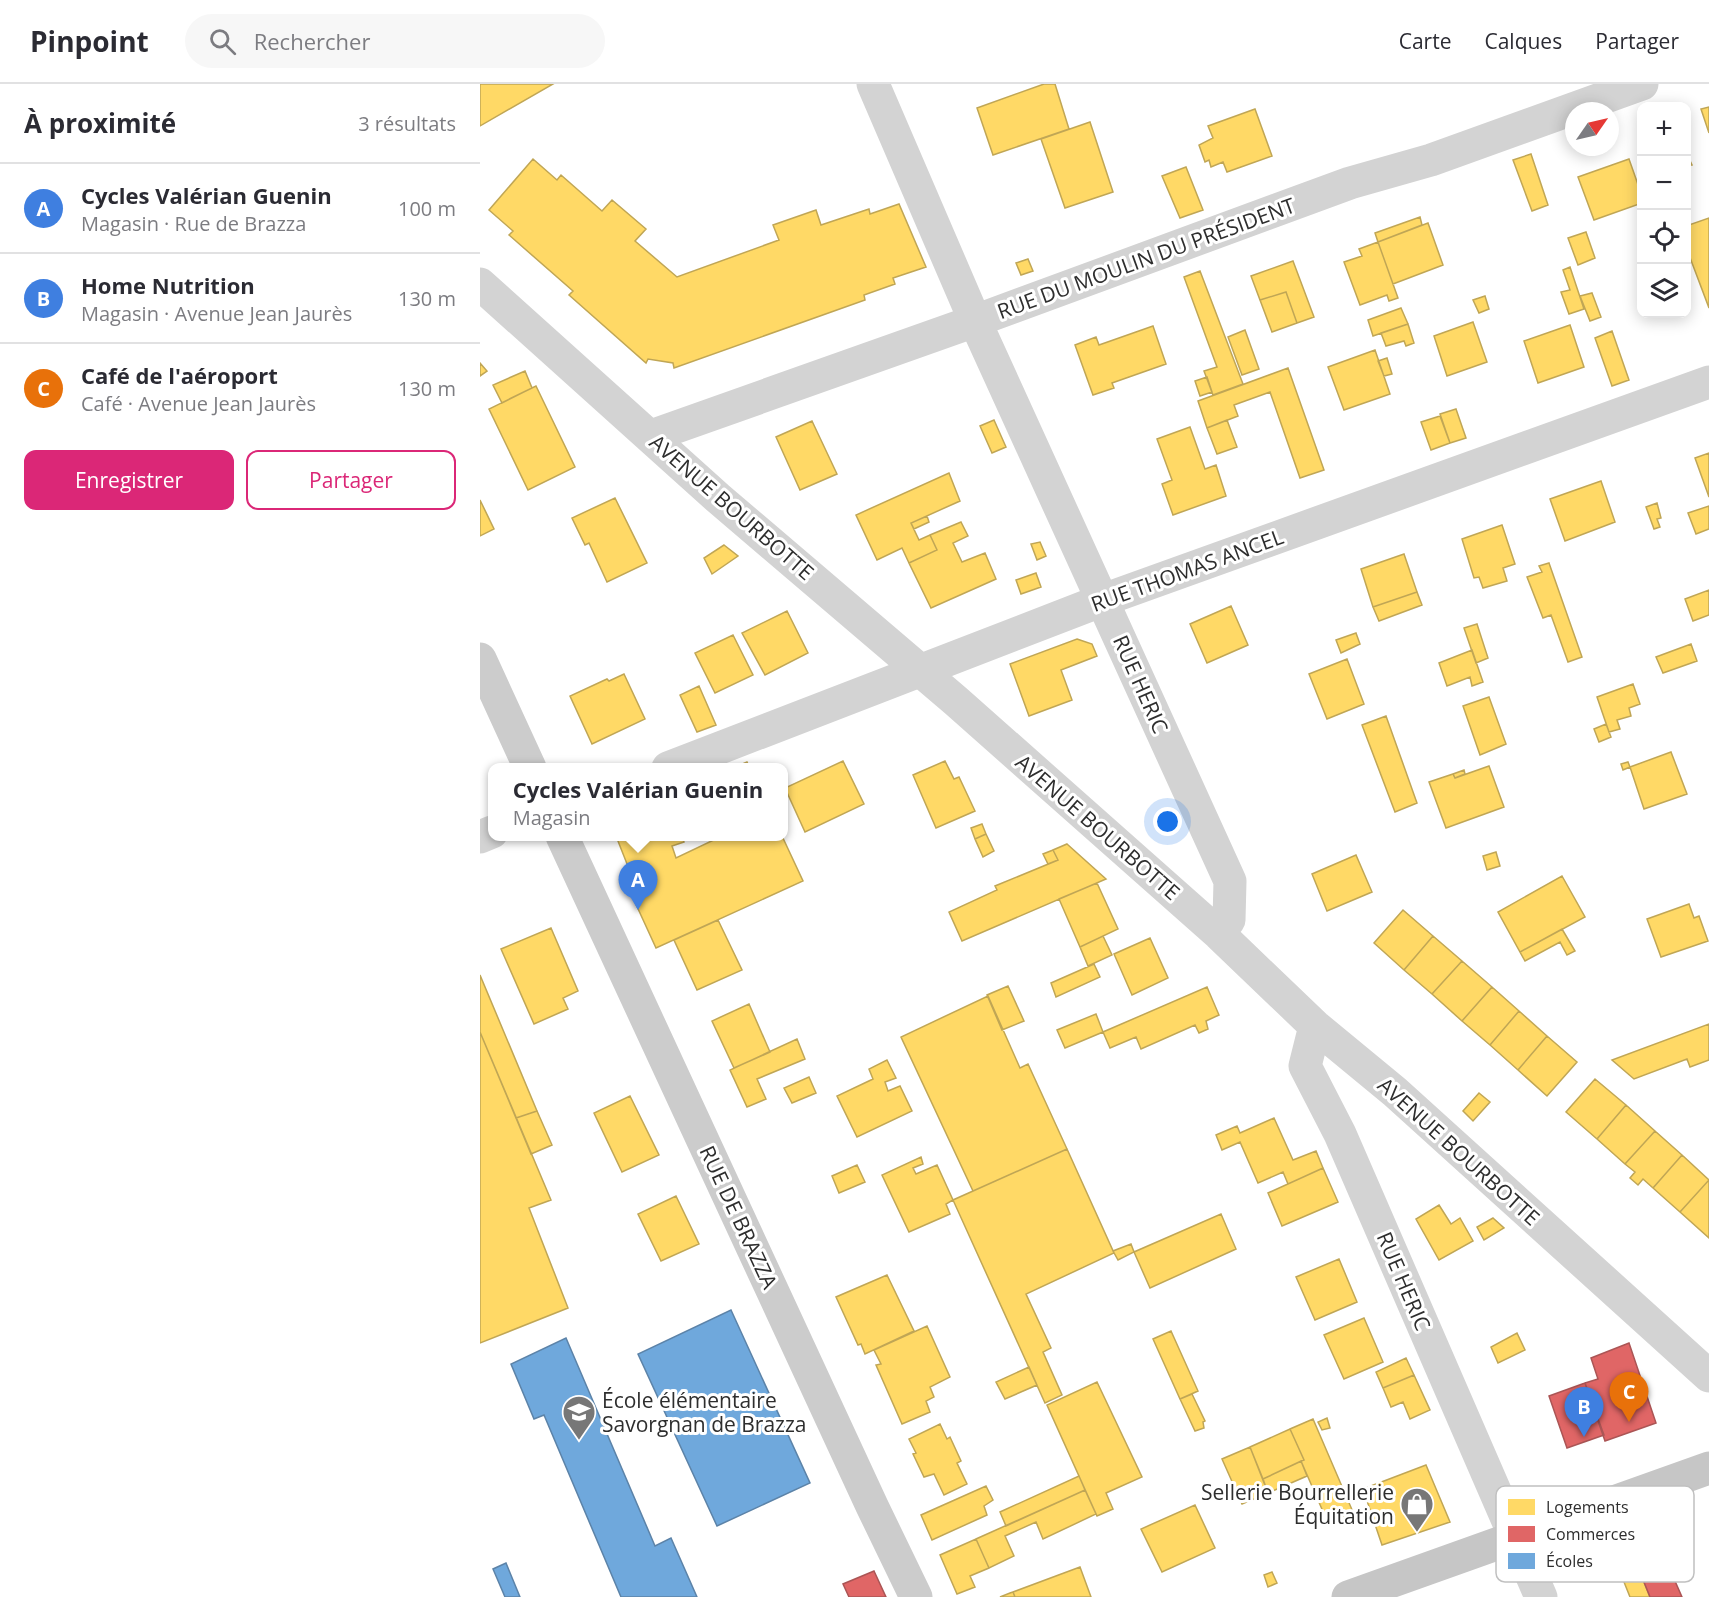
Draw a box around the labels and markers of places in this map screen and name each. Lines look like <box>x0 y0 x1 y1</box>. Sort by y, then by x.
pin: A <box>618 860 658 910</box>
pin: C <box>1610 1372 1648 1422</box>
place label: École élémentaire Savorgnan de Brazza <box>602 1386 806 1438</box>
pin: B <box>1564 1388 1604 1437</box>
school or university icon: École élémentaire Savorgnan de Brazza <box>561 1394 597 1441</box>
place label: Sellerie Bourrellerie Équitation <box>1201 1478 1394 1530</box>
shop icon: Sellerie Bourrellerie Équitation <box>1399 1486 1435 1533</box>

